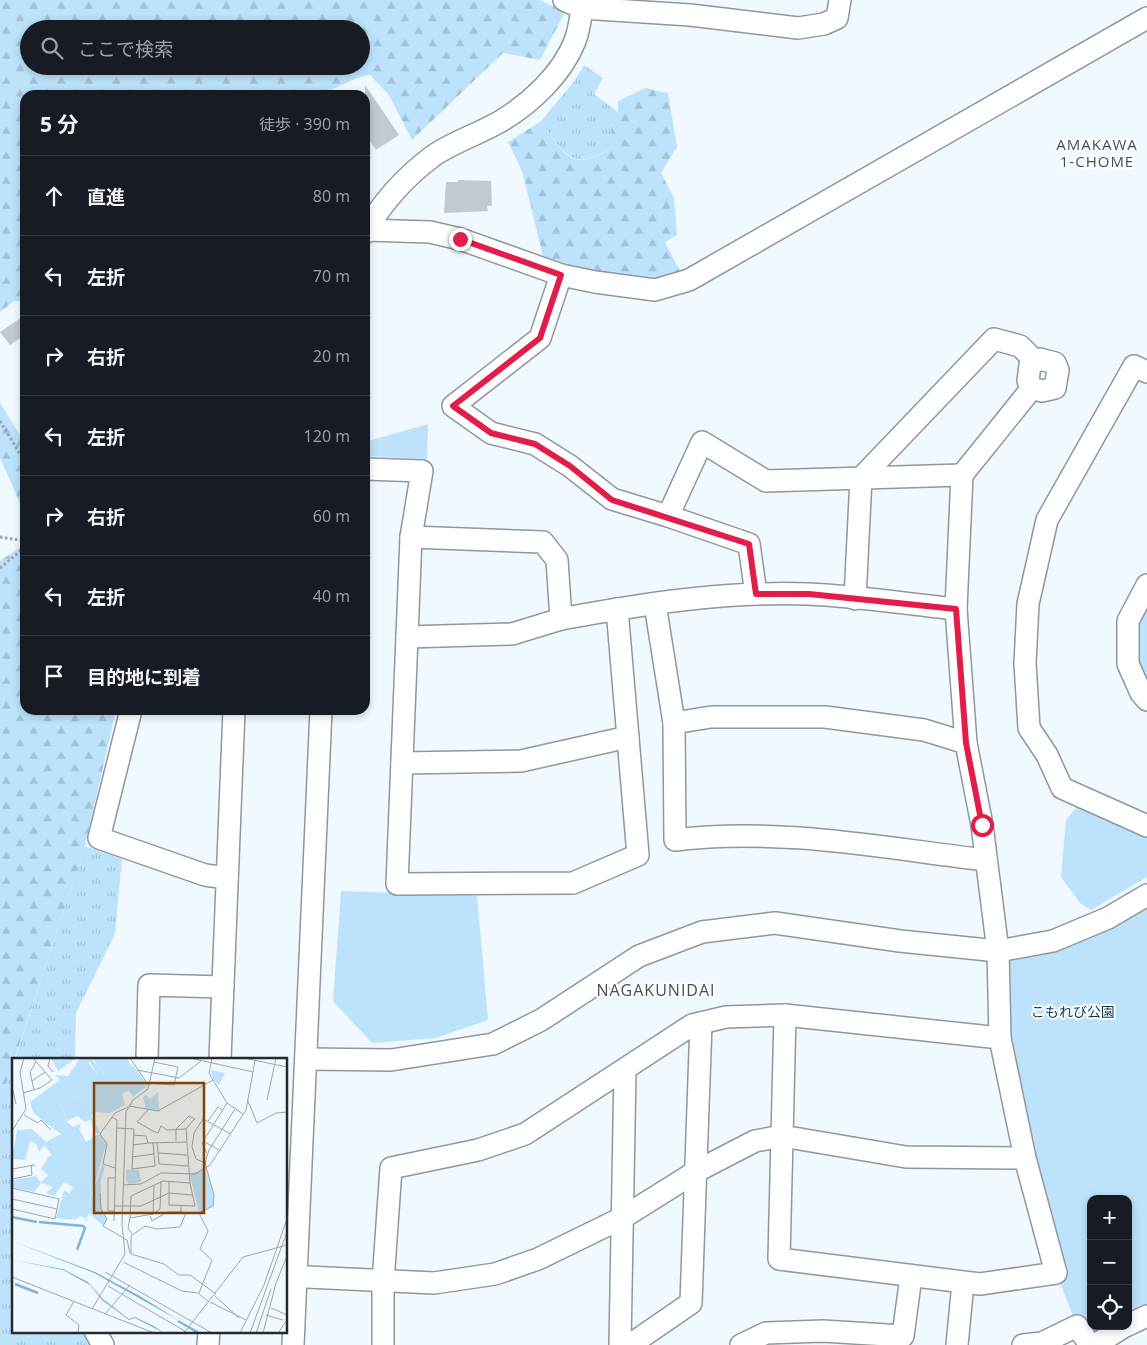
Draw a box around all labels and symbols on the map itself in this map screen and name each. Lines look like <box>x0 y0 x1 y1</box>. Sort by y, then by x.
district label: AMAKAWA 1-CHOME <box>1056 134 1138 171</box>
route end <box>449 228 472 251</box>
route start <box>971 814 994 837</box>
district label: NAGAKUNIDAI <box>596 979 716 1001</box>
park label: こもれび公園 <box>1031 1002 1115 1021</box>
inset map <box>12 1058 288 1332</box>

